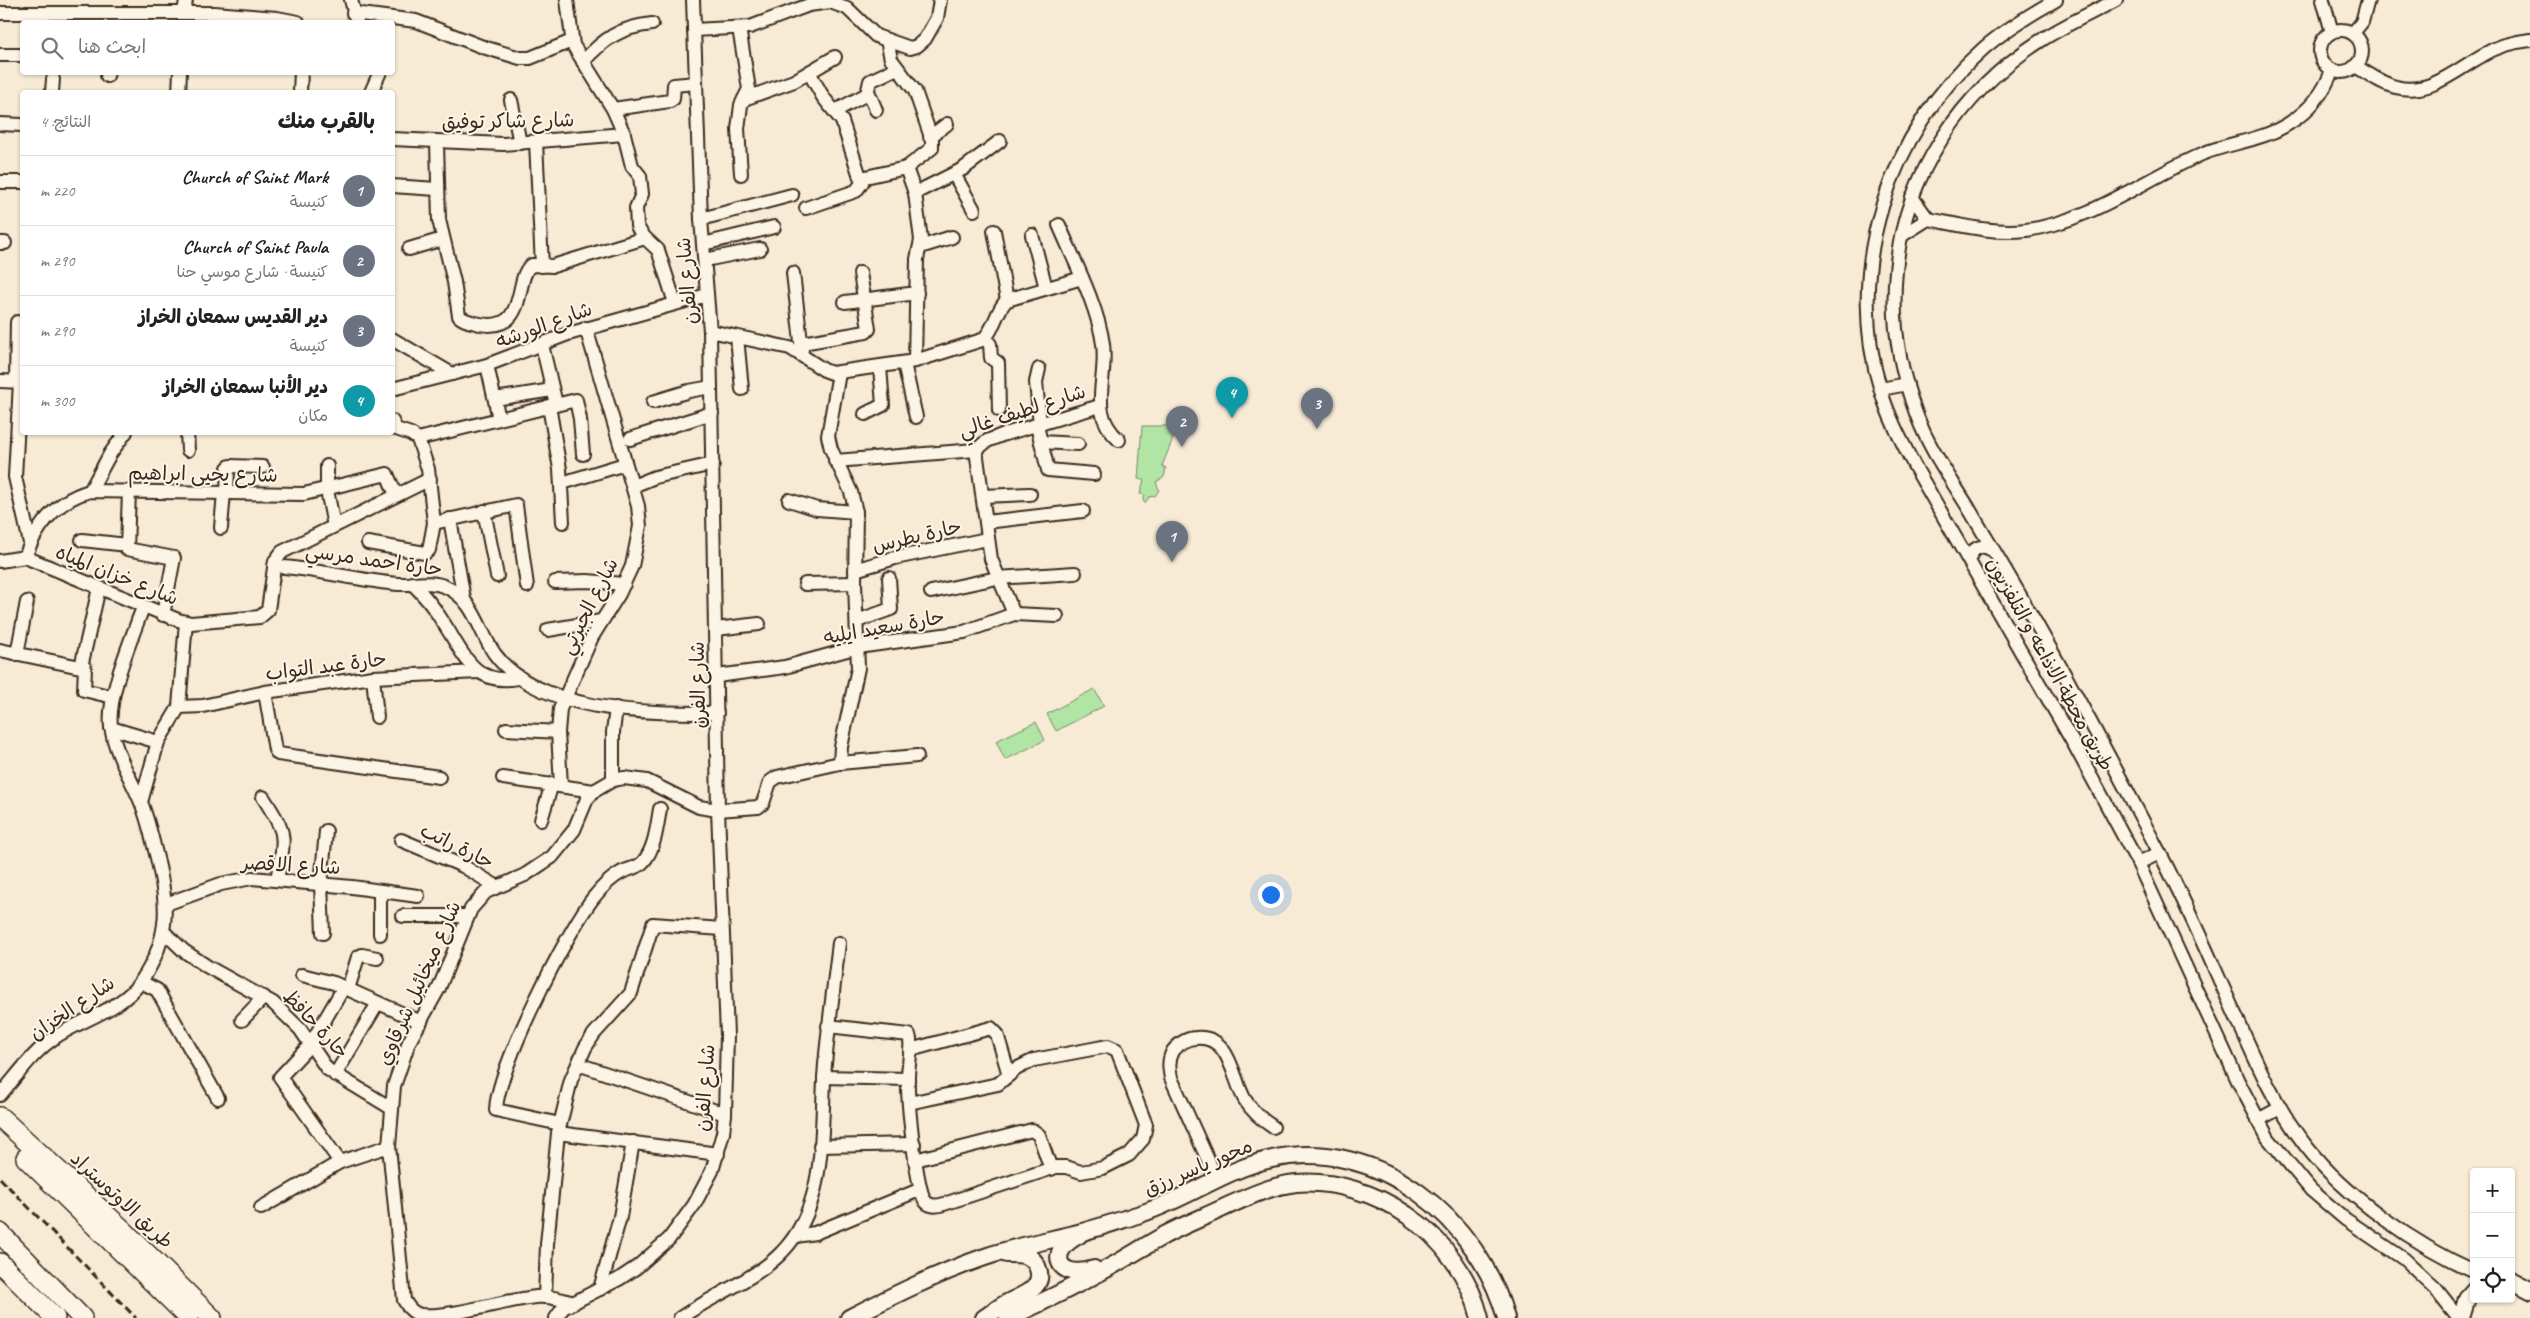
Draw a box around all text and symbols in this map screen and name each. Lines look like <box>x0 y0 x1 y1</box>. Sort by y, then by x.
search box <box>20 20 395 75</box>
icon: search <box>38 34 66 62</box>
text: ابحث هنا <box>78 35 146 59</box>
street label: شارع شاكر توفيق <box>441 107 575 136</box>
text: بالقرب منك <box>278 108 375 134</box>
text: النتائج: 4 <box>40 112 91 132</box>
text: Church of Saint Mark <box>182 165 328 189</box>
text: 220 m <box>40 181 74 201</box>
text: 1 <box>355 181 363 201</box>
text: كنيسة <box>290 192 328 212</box>
text: Church of Saint Paula <box>183 235 328 259</box>
street label: شارع الفرن <box>671 236 704 326</box>
text: 290 m <box>40 251 74 271</box>
text: 2 <box>355 251 363 271</box>
text: كنيسة · شارع موسي حنا <box>177 262 328 282</box>
street label: شارع الورشه <box>492 296 596 355</box>
text: دير القديس سمعان الخراز <box>139 305 328 329</box>
text: 290 m <box>40 321 74 341</box>
text: 3 <box>355 321 363 341</box>
text: كنيسة <box>290 336 328 356</box>
text: دير الأنبا سمعان الخراز <box>163 375 328 399</box>
pin: 4 <box>1216 377 1248 418</box>
street label: شارع لطيف غالي <box>955 379 1090 448</box>
pin: 3 <box>1301 388 1333 429</box>
text: 300 m <box>40 391 74 411</box>
text: 4 <box>355 391 363 411</box>
text: مكان <box>298 406 328 426</box>
pin: 2 <box>1166 406 1198 447</box>
street label: شارع يحيى ابراهيم <box>128 460 278 490</box>
street label: حارة بطرس <box>870 514 964 558</box>
pin: 1 <box>1156 521 1188 562</box>
street label: حارة احمد مرسي <box>303 538 444 587</box>
street label: شارع خزان المياه <box>52 539 182 612</box>
street label: طريق محطة الاذاعه و التلفزيون <box>1981 553 2119 775</box>
street label: شارع الجبرتي <box>554 554 628 661</box>
street label: حارة سعيد ايليه <box>821 604 947 650</box>
street label: شارع الفرن <box>685 641 712 729</box>
street label: حارة عبد التواب <box>264 646 388 686</box>
street label: حارة راتب <box>416 817 498 875</box>
street label: شارع الاقصر <box>239 850 341 881</box>
your location <box>1258 882 1284 908</box>
street label: شارع ميخائيل شرقاوي <box>371 897 468 1070</box>
street label: شارع الخزان <box>24 970 120 1047</box>
street label: حارة حافظ <box>278 984 354 1064</box>
street label: شارع الفرن <box>689 1044 722 1133</box>
street label: محور ياسر رزق <box>1140 1133 1256 1201</box>
street label: طريق الاوتوستراد <box>65 1146 179 1254</box>
map controls <box>2470 1168 2515 1303</box>
button: + <box>2470 1168 2515 1213</box>
button: − <box>2470 1213 2515 1258</box>
button: locate <box>2470 1258 2515 1303</box>

